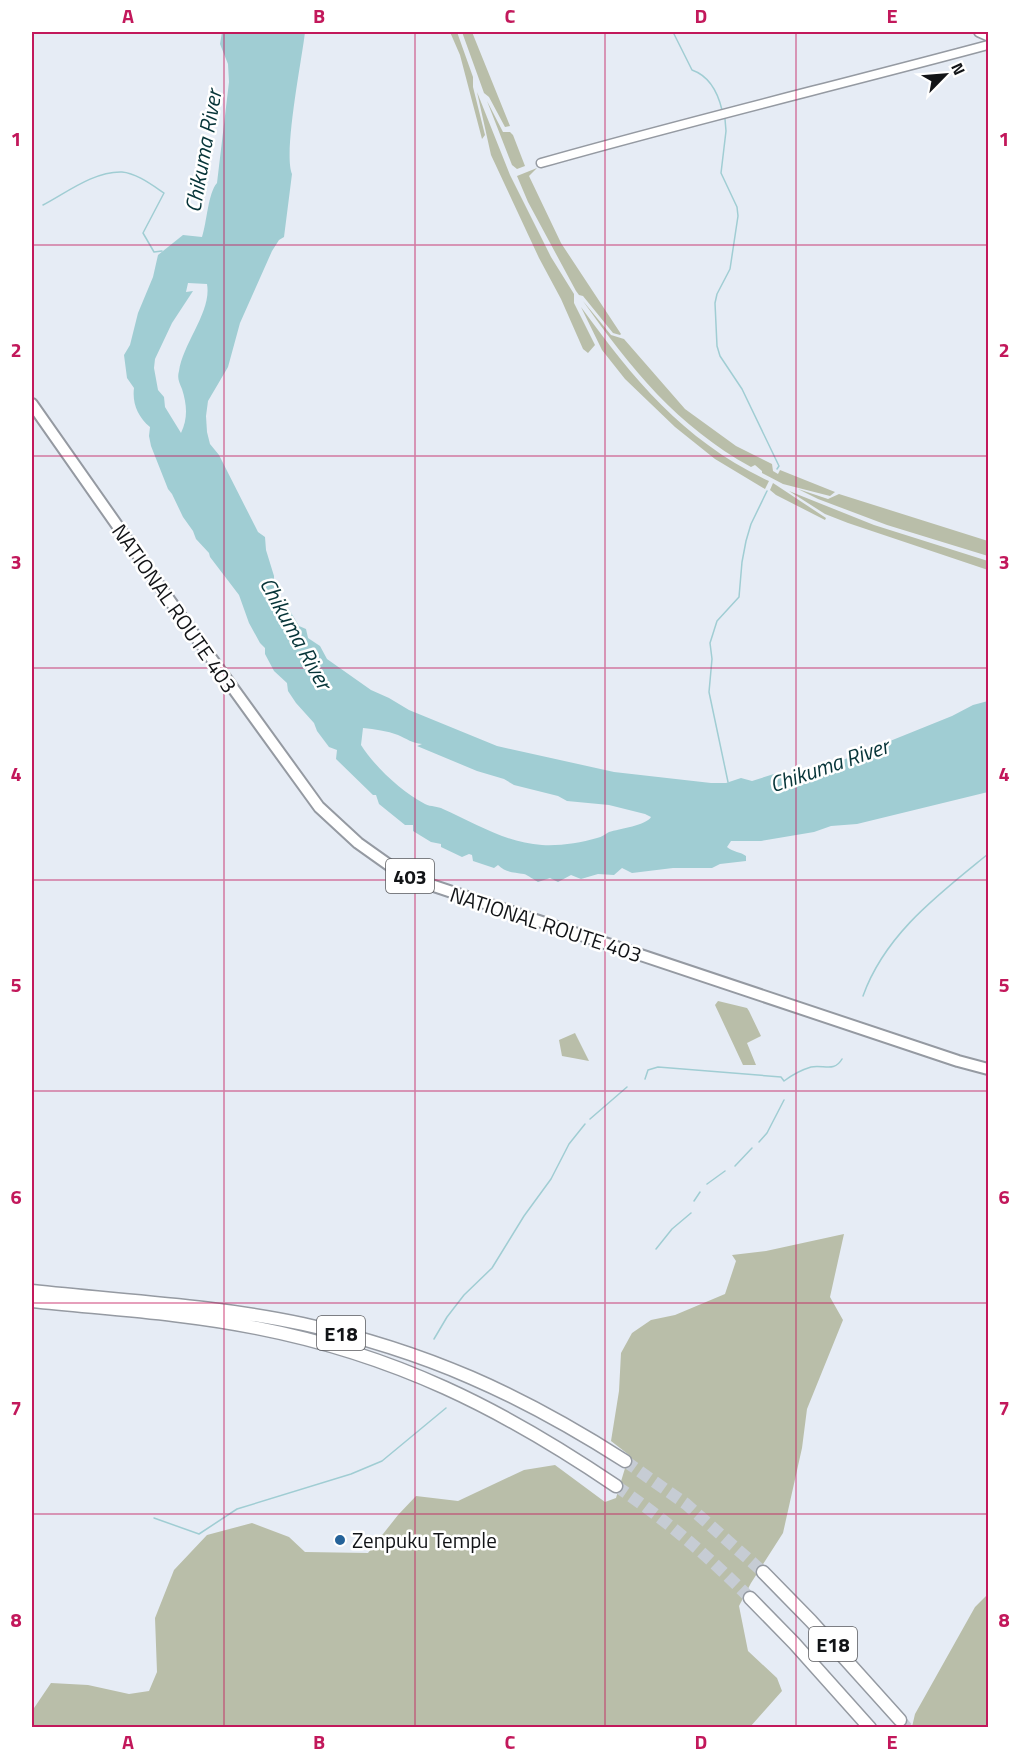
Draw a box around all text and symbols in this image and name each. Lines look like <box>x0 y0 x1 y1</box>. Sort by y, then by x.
text: A <box>122 0 134 31</box>
text: B <box>313 0 325 31</box>
text: C <box>505 0 516 31</box>
text: D <box>695 0 707 31</box>
text: E <box>886 0 898 31</box>
north arrow <box>915 45 975 105</box>
text: N <box>945 59 972 79</box>
water label: Chikuma River <box>175 84 231 215</box>
text: 1 <box>10 123 22 154</box>
text: 1 <box>998 123 1010 154</box>
text: 2 <box>10 334 22 365</box>
text: 2 <box>998 334 1010 365</box>
street label: NATIONAL ROUTE 403 <box>105 517 245 699</box>
text: 3 <box>10 546 22 577</box>
text: 3 <box>998 546 1010 577</box>
water label: Chikuma River <box>251 571 342 698</box>
water label: Chikuma River <box>765 728 896 801</box>
text: 4 <box>10 758 22 789</box>
text: 4 <box>998 758 1010 789</box>
road number: 403 <box>386 859 434 893</box>
street label: NATIONAL ROUTE 403 <box>446 878 646 970</box>
text: 5 <box>10 969 22 1000</box>
text: 5 <box>998 969 1010 1000</box>
text: 6 <box>10 1181 22 1212</box>
text: 6 <box>998 1181 1010 1212</box>
road number: E18 <box>317 1316 365 1350</box>
text: 7 <box>10 1392 22 1423</box>
text: 7 <box>998 1392 1010 1423</box>
place label: Zenpuku Temple <box>352 1524 497 1556</box>
marker: Zenpuku Temple <box>333 1533 347 1547</box>
text: 8 <box>10 1604 22 1635</box>
text: 8 <box>998 1604 1010 1635</box>
road number: E18 <box>809 1627 857 1661</box>
text: A <box>122 1726 134 1757</box>
text: B <box>313 1726 325 1757</box>
text: C <box>505 1726 516 1757</box>
text: D <box>695 1726 707 1757</box>
text: E <box>886 1726 898 1757</box>

